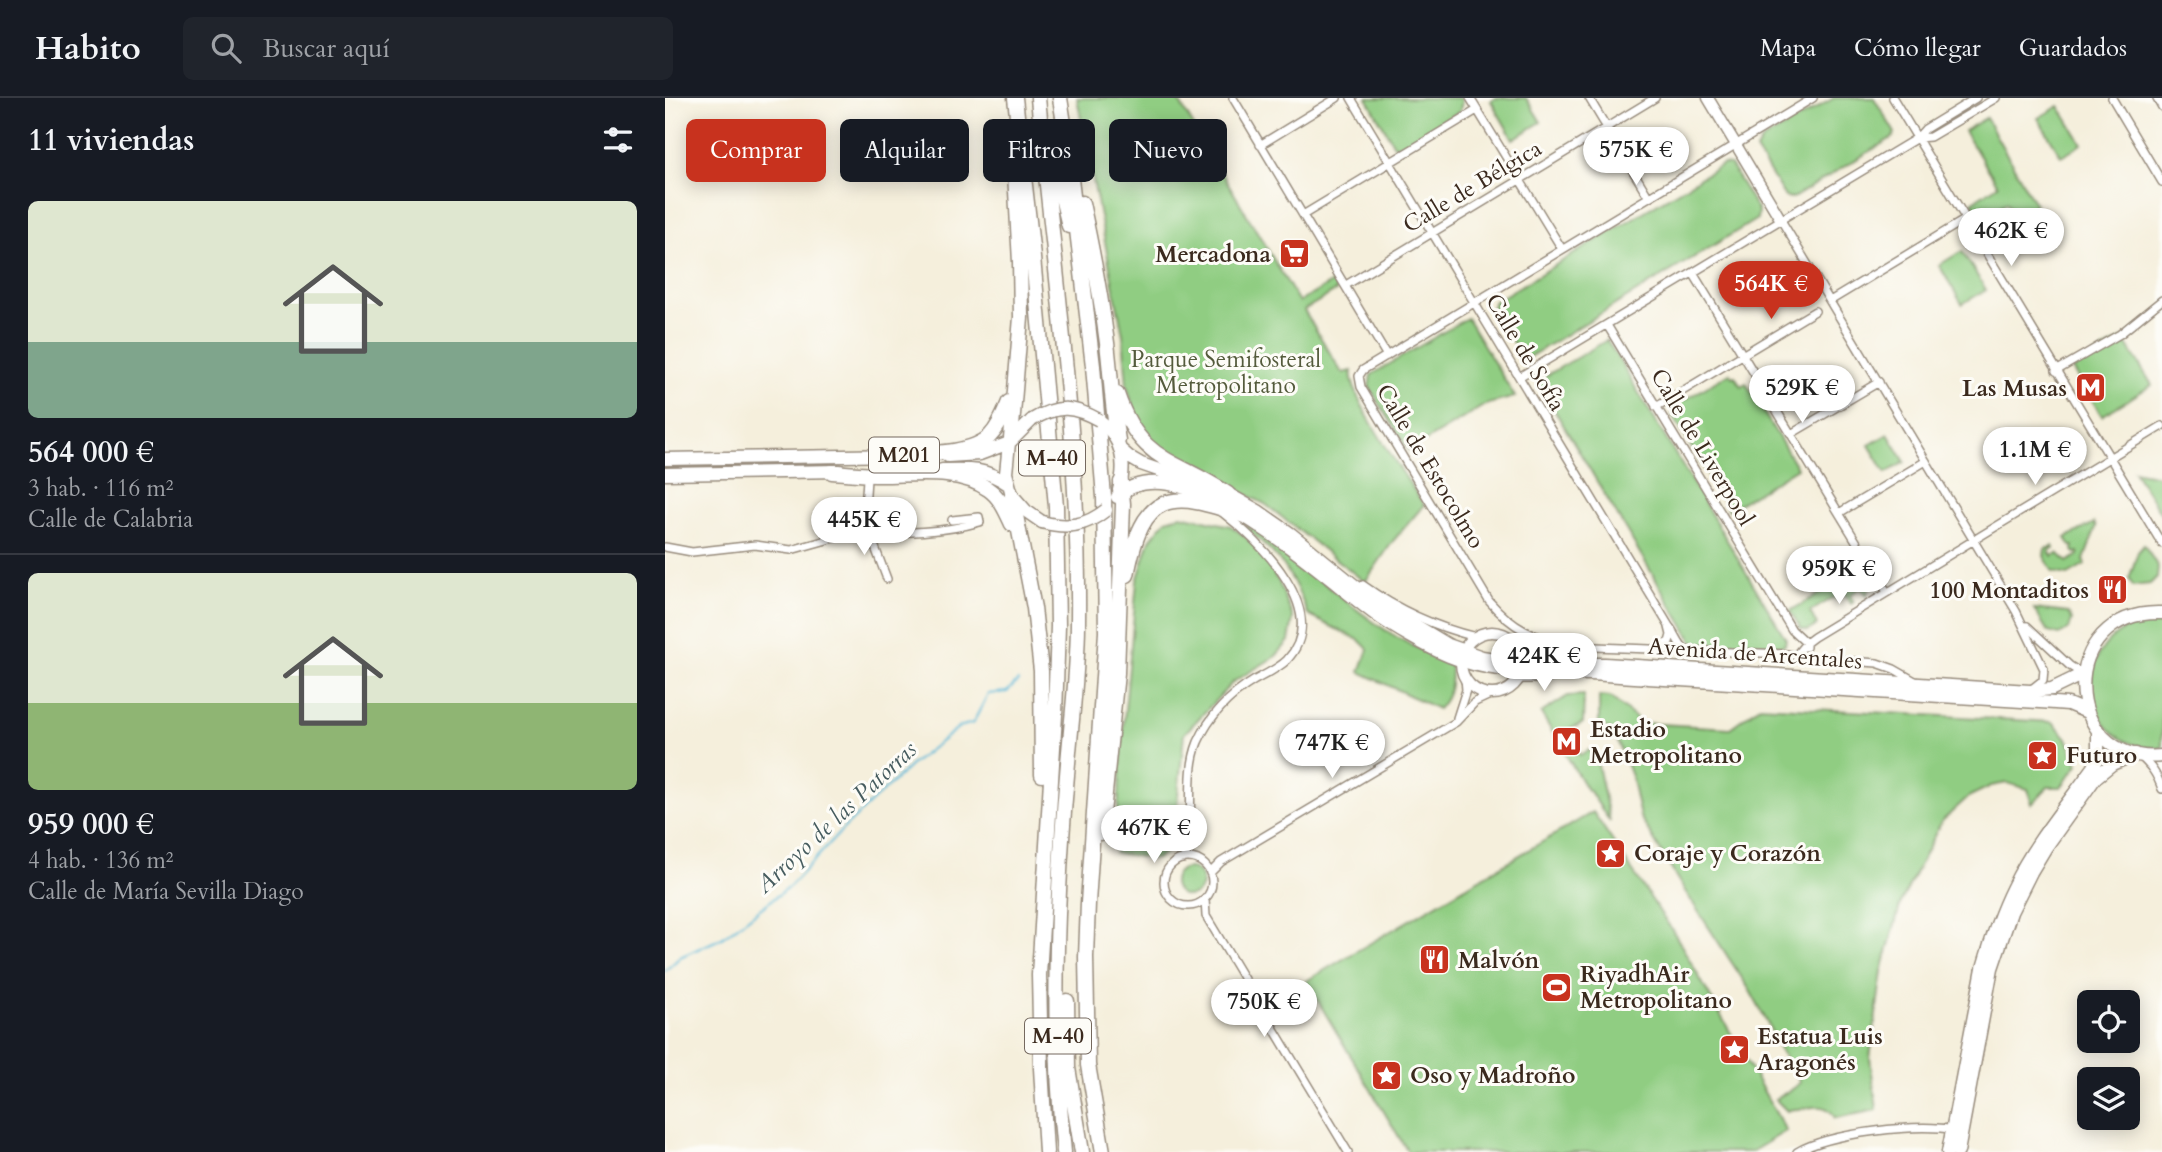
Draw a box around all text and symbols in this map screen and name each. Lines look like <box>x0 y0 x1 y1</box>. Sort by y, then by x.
search box <box>183 17 673 80</box>
text: Habito <box>35 26 141 71</box>
icon: search <box>207 29 245 67</box>
text: Buscar aquí <box>263 31 390 66</box>
text: Mapa <box>1760 32 1816 65</box>
text: Cómo llegar <box>1854 32 1981 65</box>
text: Guardados <box>2019 32 2127 65</box>
chip: Comprar <box>686 119 826 182</box>
chip: Alquilar <box>840 119 969 182</box>
chip: Filtros <box>983 119 1095 182</box>
chip: Nuevo <box>1109 119 1227 182</box>
text: 11 viviendas <box>28 120 194 161</box>
icon: filters <box>599 121 637 159</box>
pin: 575K € <box>1579 127 1693 187</box>
street label: Calle de Bélgica <box>1397 133 1547 240</box>
text: 575K € <box>1599 134 1673 165</box>
pin: 462K € <box>1954 208 2068 268</box>
text: 462K € <box>1974 215 2048 246</box>
supermarket icon: Mercadona <box>1277 237 1311 271</box>
place label: Mercadona <box>1155 239 1272 270</box>
icon: home <box>270 246 396 372</box>
pin: 564K € <box>1714 262 1828 321</box>
text: 564K € <box>1734 268 1808 299</box>
street label: Calle de Sofía <box>1478 288 1573 417</box>
park label: Parque Semifosteral Metropolitano <box>1131 344 1321 401</box>
street label: Calle de Liverpool <box>1643 363 1762 532</box>
pin: 529K € <box>1745 366 1859 425</box>
metro station icon: Las Musas <box>2073 371 2107 405</box>
text: 529K € <box>1765 372 1839 403</box>
place label: Las Musas <box>1962 373 2067 404</box>
street label: Calle de Estocolmo <box>1369 378 1492 554</box>
pin: 1.1M € <box>1978 428 2092 487</box>
text: 564 000 € <box>28 432 154 473</box>
text: 1.1M € <box>1999 434 2071 465</box>
road number: M201 <box>869 438 939 472</box>
road number: M-40 <box>1019 440 1085 476</box>
text: 3 hab. · 116 m² <box>28 473 174 504</box>
pin: 445K € <box>807 498 921 557</box>
text: Calle de Calabria <box>28 504 193 535</box>
text: 445K € <box>827 504 901 535</box>
pin: 959K € <box>1782 546 1896 606</box>
text: 959K € <box>1802 553 1876 584</box>
restaurant icon: 100 Montaditos <box>2095 573 2129 607</box>
place label: 100 Montaditos <box>1929 575 2089 606</box>
icon: home <box>270 618 396 744</box>
street label: Avenida de Arcentales <box>1647 631 1863 676</box>
pin: 424K € <box>1487 634 1601 693</box>
text: 424K € <box>1507 640 1581 671</box>
place label: Estadio Metropolitano <box>1590 714 1742 771</box>
pin: 747K € <box>1275 720 1389 780</box>
metro station icon: Estadio Metropolitano <box>1550 725 1584 759</box>
text: 747K € <box>1295 727 1369 758</box>
water label: Arroyo de las Patorras <box>748 734 924 902</box>
place icon: Futuro <box>2026 738 2060 772</box>
place label: Futuro <box>2066 740 2137 771</box>
text: 959 000 € <box>28 804 154 845</box>
pin: 467K € <box>1097 806 1211 865</box>
text: 467K € <box>1117 812 1191 843</box>
place icon: Coraje y Corazón <box>1594 836 1628 870</box>
place label: Coraje y Corazón <box>1634 838 1821 869</box>
text: 4 hab. · 136 m² <box>28 845 174 876</box>
text: Calle de María Sevilla Diago <box>28 876 304 907</box>
restaurant icon: Malvón <box>1418 943 1452 977</box>
place label: Malvón <box>1458 945 1540 976</box>
place label: RiyadhAir Metropolitano <box>1580 959 1732 1016</box>
sports icon: RiyadhAir Metropolitano <box>1540 970 1574 1004</box>
pin: 750K € <box>1207 979 1321 1039</box>
text: 750K € <box>1227 986 1301 1017</box>
map controls <box>2077 990 2140 1130</box>
button: locate <box>2077 990 2140 1053</box>
road number: M-40 <box>1025 1018 1091 1054</box>
place label: Estatua Luis Aragonés <box>1757 1021 1883 1078</box>
place icon: Estatua Luis Aragonés <box>1717 1032 1751 1066</box>
place icon: Oso y Madroño <box>1370 1058 1404 1092</box>
place label: Oso y Madroño <box>1410 1060 1575 1091</box>
button: layers <box>2077 1067 2140 1130</box>

